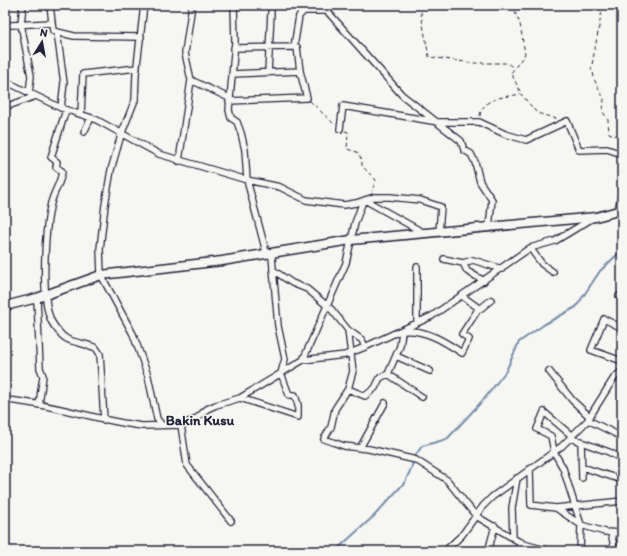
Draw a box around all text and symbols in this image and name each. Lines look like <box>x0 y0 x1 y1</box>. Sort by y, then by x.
north arrow <box>22 22 62 62</box>
text: N <box>39 26 49 40</box>
district label: Bakin Kusu <box>166 412 234 429</box>

